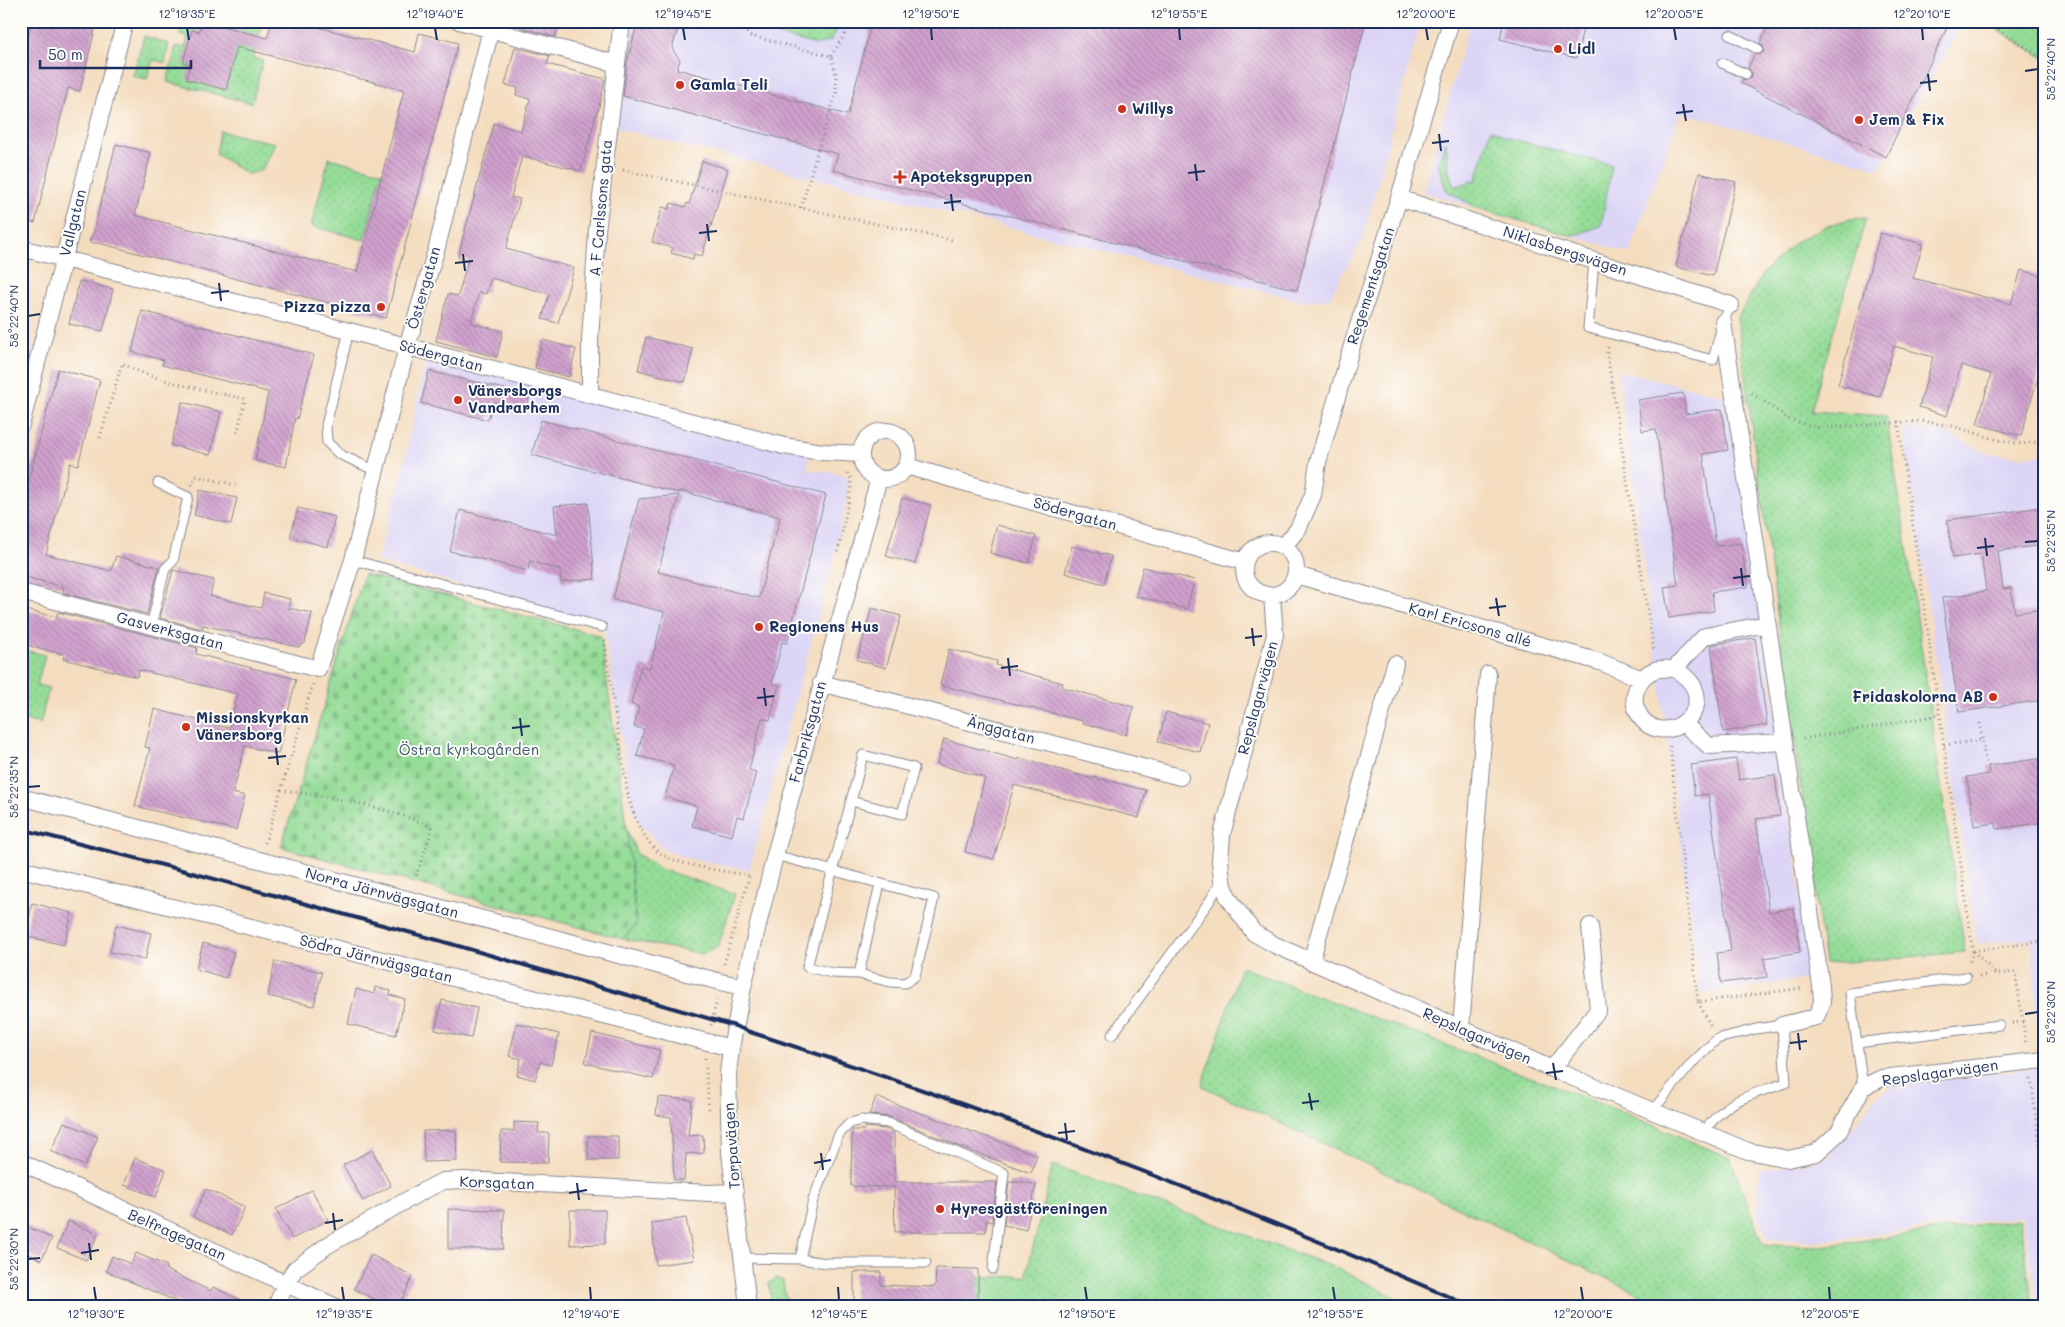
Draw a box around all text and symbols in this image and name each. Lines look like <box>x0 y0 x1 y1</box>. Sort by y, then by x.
text: 12°19'35"E <box>159 5 216 21</box>
text: 12°19'40"E <box>406 5 464 21</box>
text: 12°19'45"E <box>655 5 712 21</box>
text: 12°19'50"E <box>902 5 960 21</box>
text: 12°19'55"E <box>1151 5 1208 21</box>
text: 12°20'00"E <box>1396 5 1456 21</box>
text: 12°20'05"E <box>1645 5 1704 21</box>
text: 12°20'10"E <box>1893 5 1951 21</box>
scale bar <box>40 38 191 70</box>
place label: Lidl <box>1568 38 1595 58</box>
text: 58°22'40"N <box>2042 38 2058 100</box>
marker: Lidl <box>1552 43 1564 55</box>
text: 50 m <box>48 44 83 64</box>
place label: Gamla Teli <box>690 74 768 94</box>
marker: Gamla Teli <box>674 79 686 91</box>
place label: Willys <box>1132 98 1174 118</box>
marker: Willys <box>1116 103 1128 115</box>
place label: Jem & Fix <box>1869 109 1944 129</box>
marker: Jem & Fix <box>1853 114 1865 126</box>
street label: A F Carlssons gata <box>584 139 616 277</box>
place label: Apoteksgruppen <box>910 166 1032 186</box>
marker: Apoteksgruppen <box>894 171 906 183</box>
street label: Vallgatan <box>54 187 90 259</box>
street label: Niklasbergsvägen <box>1501 221 1630 280</box>
street label: Regementsgatan <box>1342 224 1399 347</box>
street label: Östergatan <box>402 244 444 331</box>
text: 58°22'40"N <box>5 285 21 347</box>
place label: Pizza pizza <box>283 296 371 316</box>
marker: Pizza pizza <box>375 301 387 313</box>
street label: Södergatan <box>397 334 485 376</box>
place label: Vänersborgs Vandrarhem <box>468 380 562 417</box>
marker: Vänersborgs Vandrarhem <box>452 394 464 406</box>
street label: Södergatan <box>1031 492 1119 534</box>
text: 58°22'35"N <box>2042 510 2058 572</box>
street label: Karl Ericsons allé <box>1407 597 1534 651</box>
street label: Gasverksgatan <box>115 606 226 654</box>
place label: Regionens Hus <box>769 616 879 636</box>
marker: Regionens Hus <box>753 621 765 633</box>
street label: Repslagarvägen <box>1232 639 1282 757</box>
street label: Farbriksgatan <box>784 679 830 785</box>
place label: Fridaskolorna AB <box>1852 686 1983 706</box>
marker: Fridaskolorna AB <box>1987 691 1999 703</box>
place label: Missionskyrkan Vänersborg <box>196 707 309 744</box>
street label: Änggatan <box>965 710 1038 748</box>
marker: Missionskyrkan Vänersborg <box>180 721 192 733</box>
park label: Östra kyrkogården <box>399 739 539 759</box>
text: 58°22'35"N <box>5 756 21 818</box>
street label: Norra Järnvägsgatan <box>304 862 461 922</box>
street label: Södra Järnvägsgatan <box>298 929 455 987</box>
text: 58°22'30"N <box>2042 981 2058 1043</box>
street label: Repslagarvägen <box>1420 1002 1535 1068</box>
street label: Repslagarvägen <box>1880 1054 1999 1090</box>
street label: Torpavägen <box>718 1102 744 1190</box>
street label: Korsgatan <box>459 1171 535 1193</box>
place label: Hyresgästföreningen <box>950 1198 1107 1218</box>
marker: Hyresgästföreningen <box>934 1203 946 1215</box>
street label: Belfragegatan <box>125 1204 230 1265</box>
text: 58°22'30"N <box>5 1228 21 1290</box>
text: 12°19'30"E <box>67 1305 125 1321</box>
text: 12°19'35"E <box>316 1305 373 1321</box>
text: 12°19'40"E <box>562 1305 620 1321</box>
text: 12°19'45"E <box>811 1305 868 1321</box>
text: 12°19'50"E <box>1058 1305 1116 1321</box>
text: 12°19'55"E <box>1307 1305 1364 1321</box>
text: 12°20'00"E <box>1553 1305 1613 1321</box>
text: 12°20'05"E <box>1801 1305 1860 1321</box>

